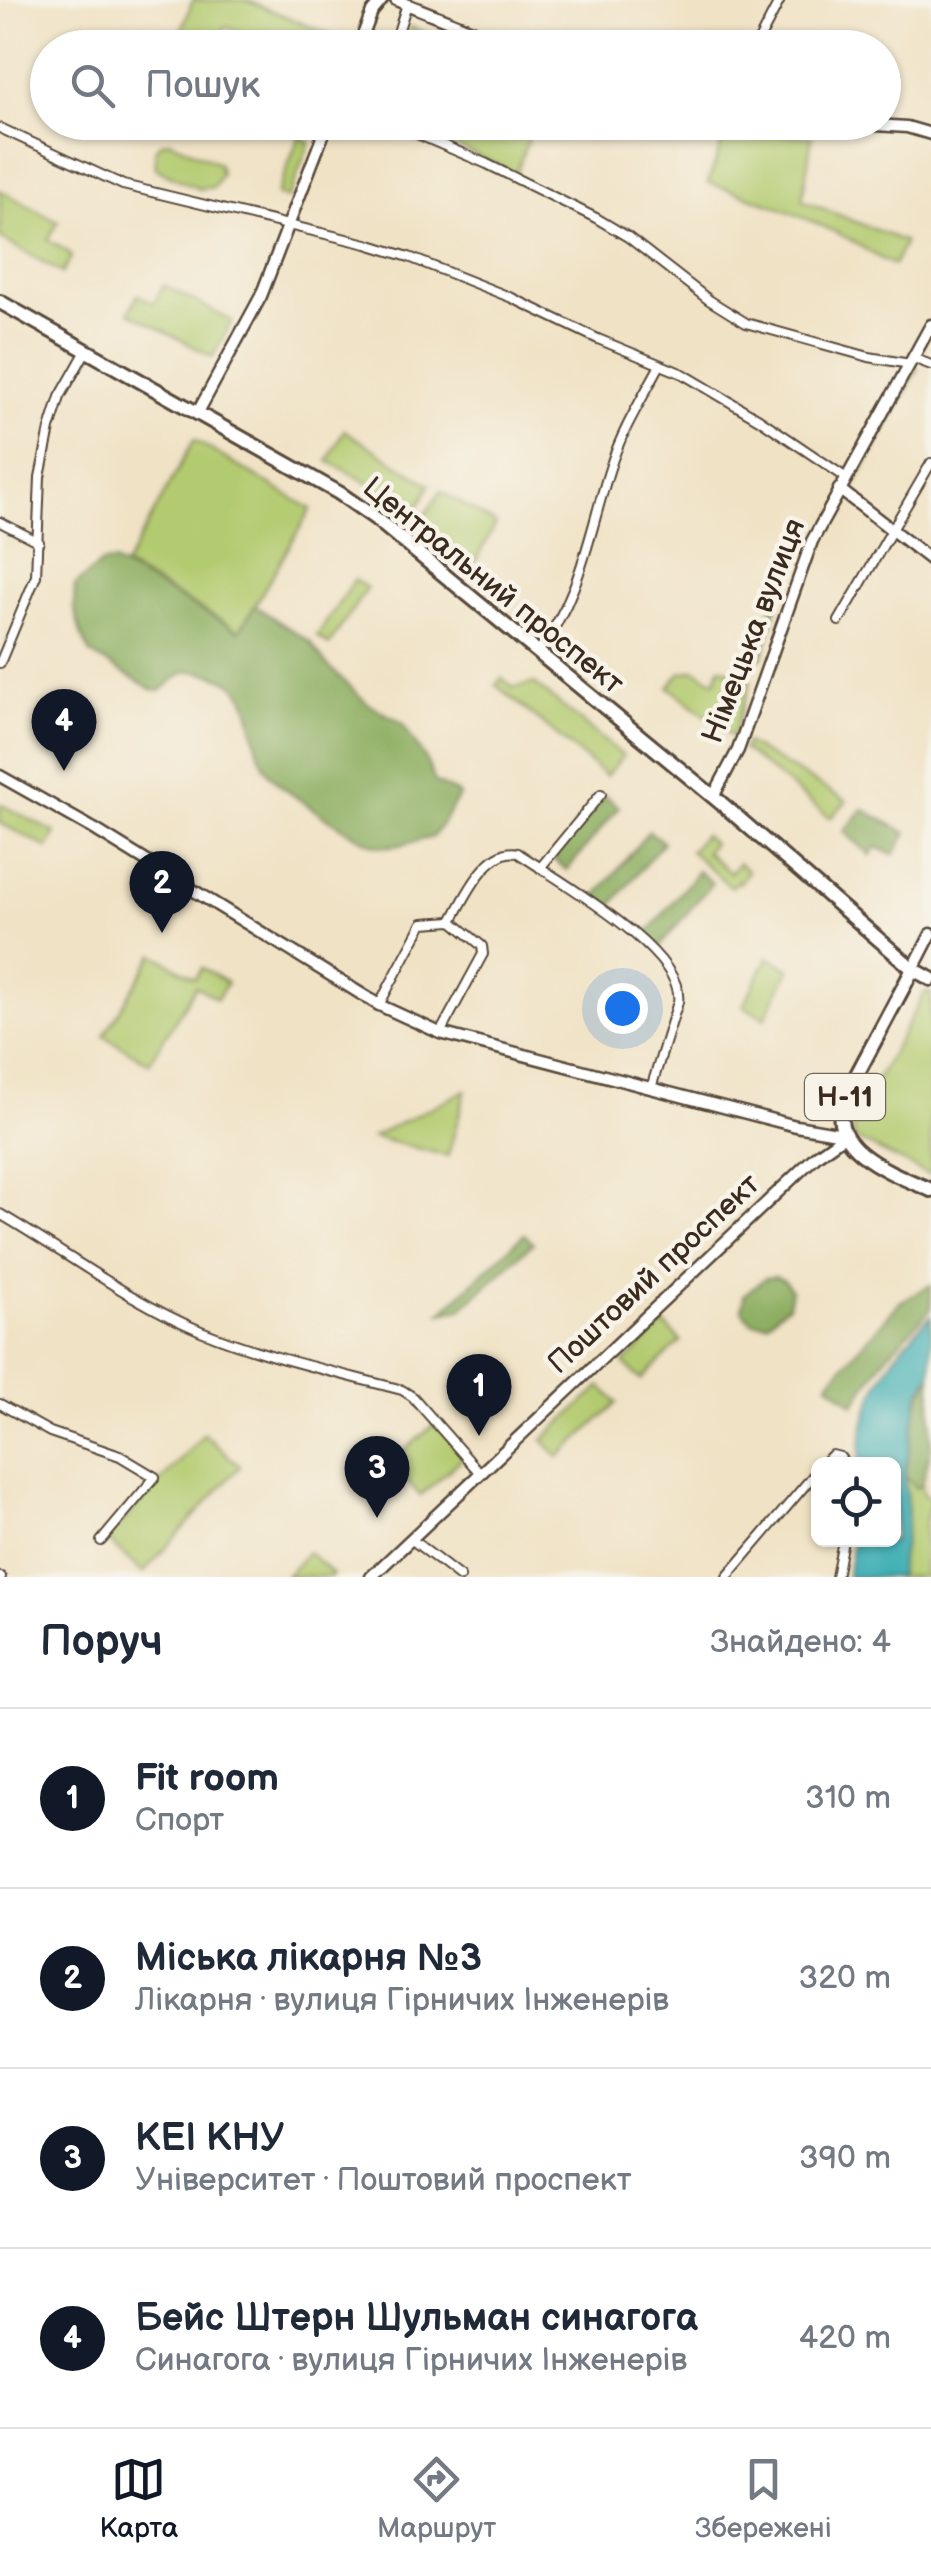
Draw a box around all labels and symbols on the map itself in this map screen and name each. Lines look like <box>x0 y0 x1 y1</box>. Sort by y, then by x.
street label: Центральний проспект <box>355 470 631 702</box>
street label: Німецька вулиця <box>695 514 813 748</box>
pin: 4 <box>32 688 96 771</box>
pin: 2 <box>130 850 194 933</box>
your location <box>597 983 648 1034</box>
road number: Н-11 <box>805 1074 885 1120</box>
street label: Поштовий проспект <box>541 1166 767 1381</box>
pin: 1 <box>446 1354 512 1436</box>
pin: 3 <box>344 1436 410 1518</box>

